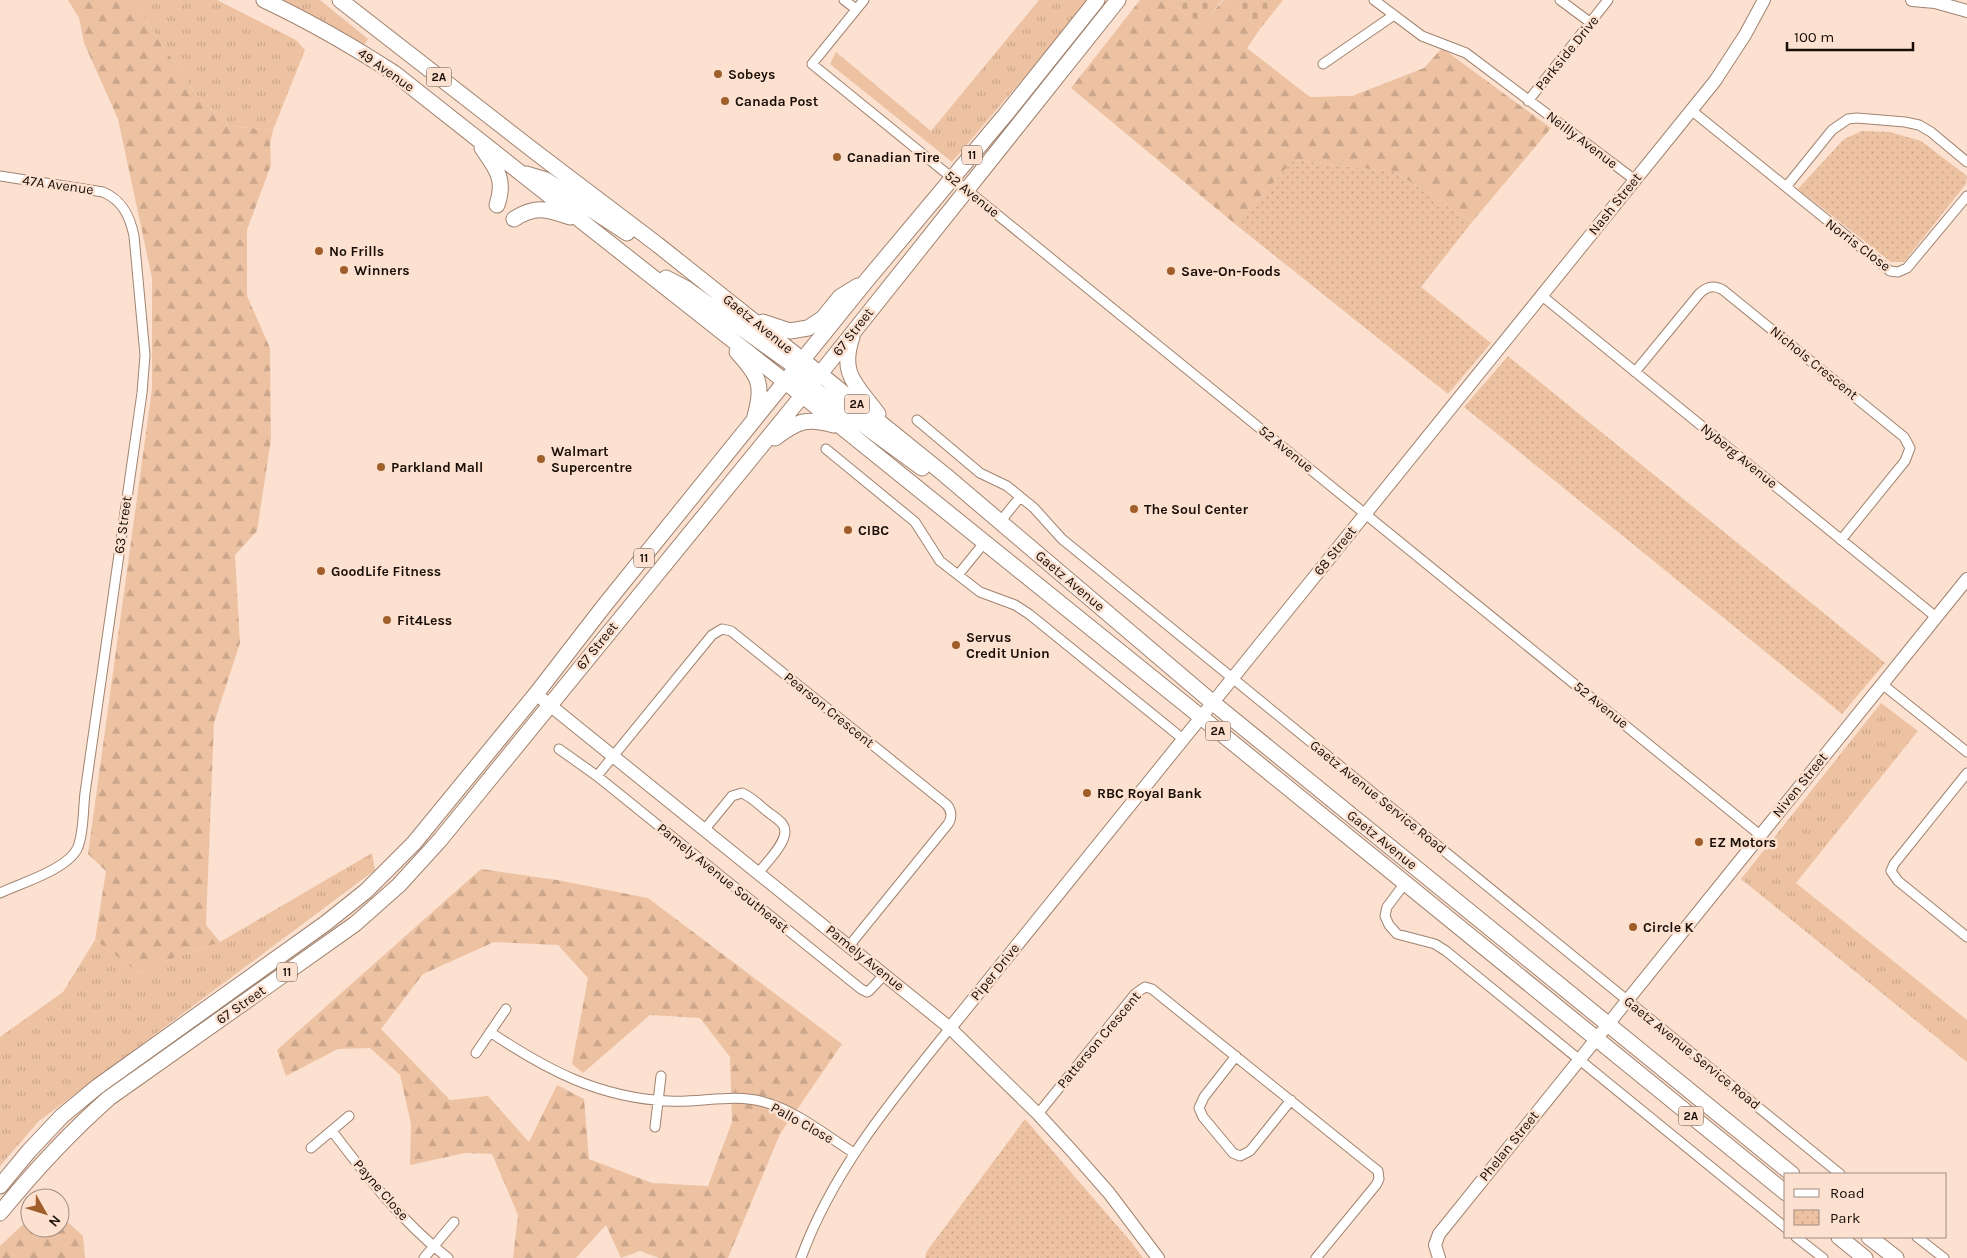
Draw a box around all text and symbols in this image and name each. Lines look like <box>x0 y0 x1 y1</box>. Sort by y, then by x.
street label: Parkside Drive <box>1532 12 1602 94</box>
scale bar <box>1787 20 1913 52</box>
text: 100 m <box>1794 28 1834 46</box>
street label: 49 Avenue <box>354 44 418 96</box>
place label: Sobeys <box>728 66 775 83</box>
road number: 2A <box>426 68 452 86</box>
marker: Sobeys <box>712 68 724 80</box>
place label: Canada Post <box>735 93 819 110</box>
marker: Canada Post <box>719 95 731 107</box>
street label: Neilly Avenue <box>1543 108 1621 172</box>
road number: 11 <box>962 146 982 164</box>
place label: Canadian Tire <box>847 149 940 166</box>
marker: Canadian Tire <box>831 151 843 163</box>
street label: 52 Avenue <box>941 167 1003 221</box>
street label: Nash Street <box>1585 170 1645 238</box>
street label: 47A Avenue <box>21 172 95 198</box>
street label: Norris Close <box>1822 215 1894 275</box>
place label: No Frills <box>329 243 384 260</box>
marker: No Frills <box>313 245 325 257</box>
place label: Winners <box>354 262 410 279</box>
place label: Save-On-Foods <box>1181 263 1281 280</box>
marker: Winners <box>338 264 350 276</box>
marker: Save-On-Foods <box>1165 265 1177 277</box>
street label: Gaetz Avenue <box>720 291 796 357</box>
street label: 67 Street <box>829 305 877 359</box>
street label: Nichols Crescent <box>1767 322 1861 404</box>
road number: 2A <box>844 394 870 414</box>
street label: Nyberg Avenue <box>1697 420 1781 492</box>
street label: 52 Avenue <box>1255 422 1317 476</box>
place label: Walmart Supercentre <box>551 443 632 476</box>
marker: Walmart Supercentre <box>535 453 547 465</box>
place label: Parkland Mall <box>391 459 483 476</box>
marker: Parkland Mall <box>375 461 387 473</box>
street label: 63 Street <box>111 495 135 555</box>
place label: The Soul Center <box>1144 501 1249 518</box>
marker: The Soul Center <box>1128 503 1140 515</box>
place label: CIBC <box>858 522 889 539</box>
street label: 68 Street <box>1310 523 1360 579</box>
marker: CIBC <box>842 524 854 536</box>
street label: Gaetz Avenue <box>1032 547 1108 615</box>
road number: 11 <box>634 548 654 568</box>
place label: GoodLife Fitness <box>331 563 441 580</box>
marker: GoodLife Fitness <box>315 565 327 577</box>
place label: Fit4Less <box>397 612 452 629</box>
marker: Fit4Less <box>381 614 393 626</box>
street label: 67 Street <box>573 619 621 673</box>
place label: Servus Credit Union <box>966 629 1050 662</box>
marker: Servus Credit Union <box>950 639 962 651</box>
street label: Pearson Crescent <box>781 669 877 751</box>
street label: 52 Avenue <box>1570 678 1632 732</box>
road number: 2A <box>1206 721 1230 740</box>
street label: Gaetz Avenue Service Road <box>1306 737 1450 857</box>
street label: Niven Street <box>1769 749 1831 821</box>
place label: RBC Royal Bank <box>1097 785 1202 802</box>
marker: RBC Royal Bank <box>1081 787 1093 799</box>
street label: Gaetz Avenue <box>1344 807 1420 873</box>
street label: Pamely Avenue Southeast <box>654 820 792 936</box>
place label: EZ Motors <box>1709 834 1776 851</box>
marker: EZ Motors <box>1693 836 1705 848</box>
place label: Circle K <box>1643 919 1695 936</box>
street label: Pamely Avenue <box>823 921 907 995</box>
marker: Circle K <box>1627 921 1639 933</box>
street label: Piper Drive <box>967 940 1023 1004</box>
road number: 11 <box>277 962 297 982</box>
street label: 67 Street <box>213 982 269 1028</box>
street label: Patterson Crescent <box>1053 988 1145 1092</box>
street label: Gaetz Avenue Service Road <box>1620 993 1764 1113</box>
street label: Pallo Close <box>768 1099 836 1147</box>
road number: 2A <box>1678 1106 1704 1126</box>
street label: Phelan Street <box>1476 1108 1542 1184</box>
street label: Payne Close <box>350 1156 412 1224</box>
legend <box>1784 1173 1947 1238</box>
text: Road <box>1830 1184 1865 1202</box>
north arrow <box>20 1188 70 1238</box>
text: Park <box>1830 1209 1860 1227</box>
text: N <box>45 1212 64 1230</box>

